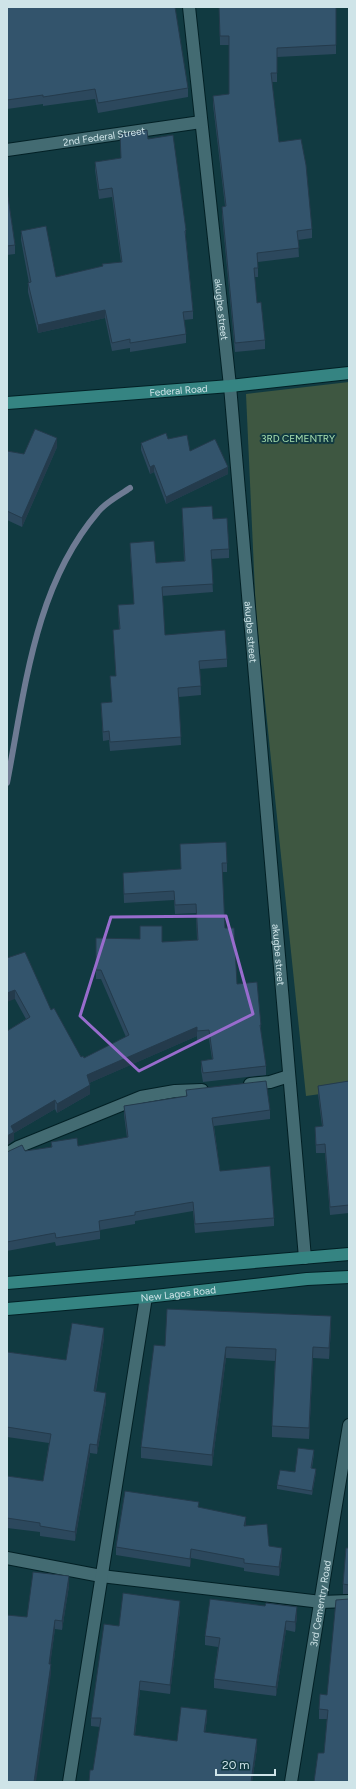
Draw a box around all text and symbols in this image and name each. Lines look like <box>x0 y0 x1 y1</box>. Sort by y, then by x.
street label: 2nd Federal Street <box>62 124 146 148</box>
street label: akugbe street <box>212 278 232 341</box>
street label: Federal Road <box>149 381 208 399</box>
park label: 3RD CEMENTRY <box>261 432 335 445</box>
street label: akugbe street <box>242 601 260 663</box>
street label: akugbe street <box>270 923 288 986</box>
street label: New Lagos Road <box>140 1283 217 1304</box>
street label: 3rd Cementry Road <box>307 1559 333 1648</box>
scale bar <box>216 1751 275 1777</box>
text: 20 m <box>222 1758 250 1772</box>

